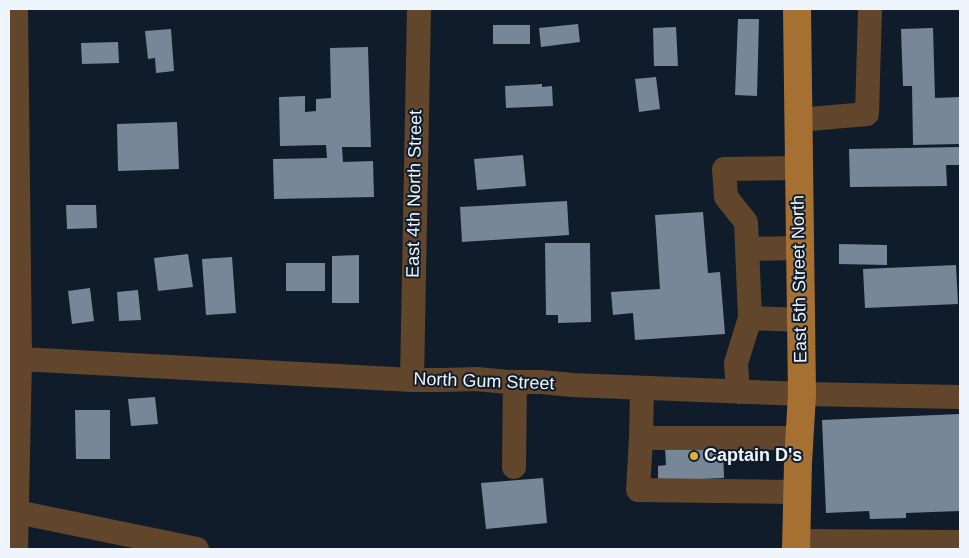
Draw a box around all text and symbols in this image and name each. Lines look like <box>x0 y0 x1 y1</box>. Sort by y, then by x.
street label: East 4th North Street <box>403 110 427 278</box>
street label: East 5th Street North <box>788 195 812 363</box>
street label: North Gum Street <box>413 369 555 395</box>
place label: Captain D's <box>704 445 802 467</box>
marker: Captain D's <box>688 450 700 462</box>

